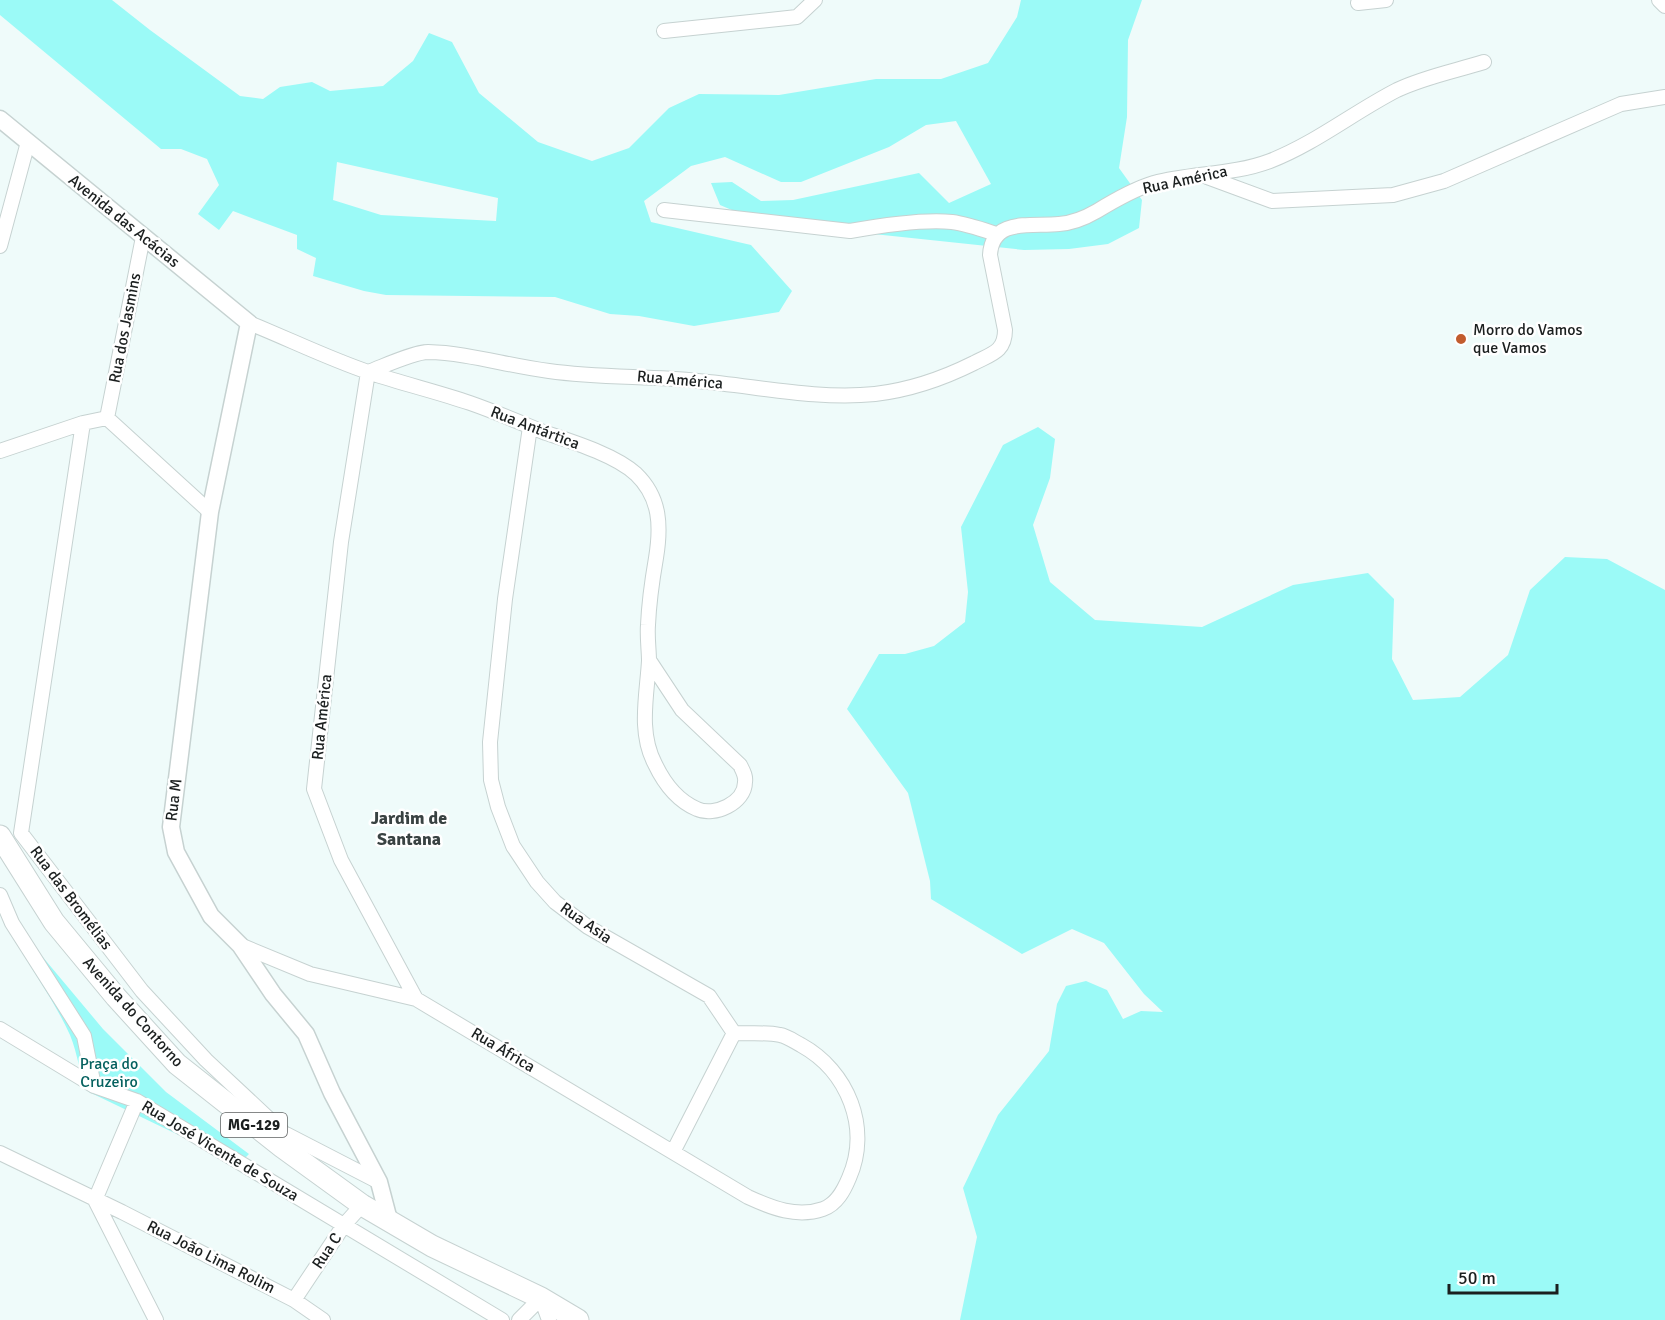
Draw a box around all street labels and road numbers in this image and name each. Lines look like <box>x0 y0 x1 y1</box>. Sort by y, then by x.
street label: Rua América <box>1141 161 1229 199</box>
street label: Avenida das Acácias <box>64 170 184 272</box>
street label: Rua dos Jasmins <box>105 271 145 385</box>
street label: Rua América <box>636 366 724 394</box>
street label: Rua Antártica <box>488 402 582 454</box>
street label: Rua América <box>308 673 336 761</box>
street label: Rua M <box>161 778 187 822</box>
street label: Rua das Bromélias <box>25 842 117 954</box>
street label: Rua Asia <box>556 898 616 948</box>
street label: Avenida do Contorno <box>78 953 188 1071</box>
street label: Rua África <box>467 1023 539 1077</box>
street label: Rua José Vicente de Souza <box>138 1096 302 1206</box>
road number: MG-129 <box>221 1113 287 1137</box>
street label: Rua João Lima Rolim <box>144 1216 278 1298</box>
street label: Rua C <box>308 1229 346 1273</box>

